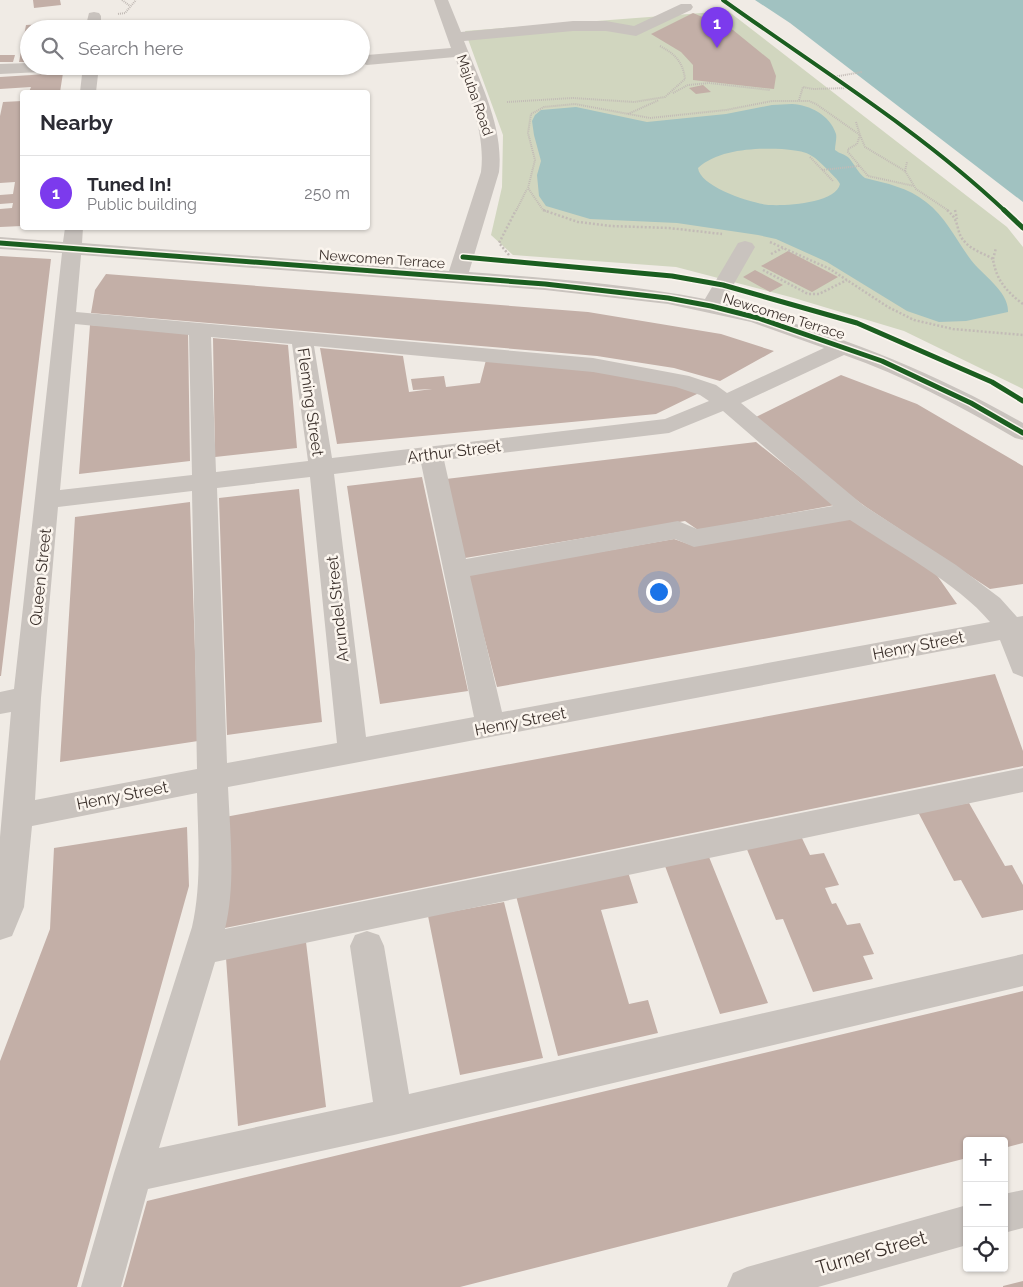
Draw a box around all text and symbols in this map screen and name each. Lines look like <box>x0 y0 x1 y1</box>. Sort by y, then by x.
pin: 1 <box>701 7 733 48</box>
search box <box>20 20 370 75</box>
icon: search <box>38 34 66 62</box>
text: Search here <box>78 37 184 59</box>
street label: Majuba Road <box>454 52 496 138</box>
text: Nearby <box>40 110 113 135</box>
text: Tuned In! <box>87 173 172 195</box>
text: 1 <box>52 184 60 203</box>
text: 250 m <box>304 184 350 203</box>
text: Public building <box>87 195 197 214</box>
street label: Newcomen Terrace <box>318 247 446 271</box>
street label: Newcomen Terrace <box>721 290 847 342</box>
street label: Fleming Street <box>294 347 328 458</box>
street label: Arthur Street <box>406 436 503 467</box>
street label: Queen Street <box>26 527 55 627</box>
street label: Arundel Street <box>322 554 353 663</box>
your location <box>646 579 672 605</box>
street label: Henry Street <box>871 627 966 664</box>
street label: Henry Street <box>473 703 568 740</box>
street label: Henry Street <box>75 777 170 814</box>
map controls <box>963 1137 1008 1272</box>
button: + <box>963 1137 1008 1182</box>
button: − <box>963 1182 1008 1227</box>
street label: Turner Street <box>813 1226 929 1278</box>
button: locate <box>963 1227 1008 1272</box>

